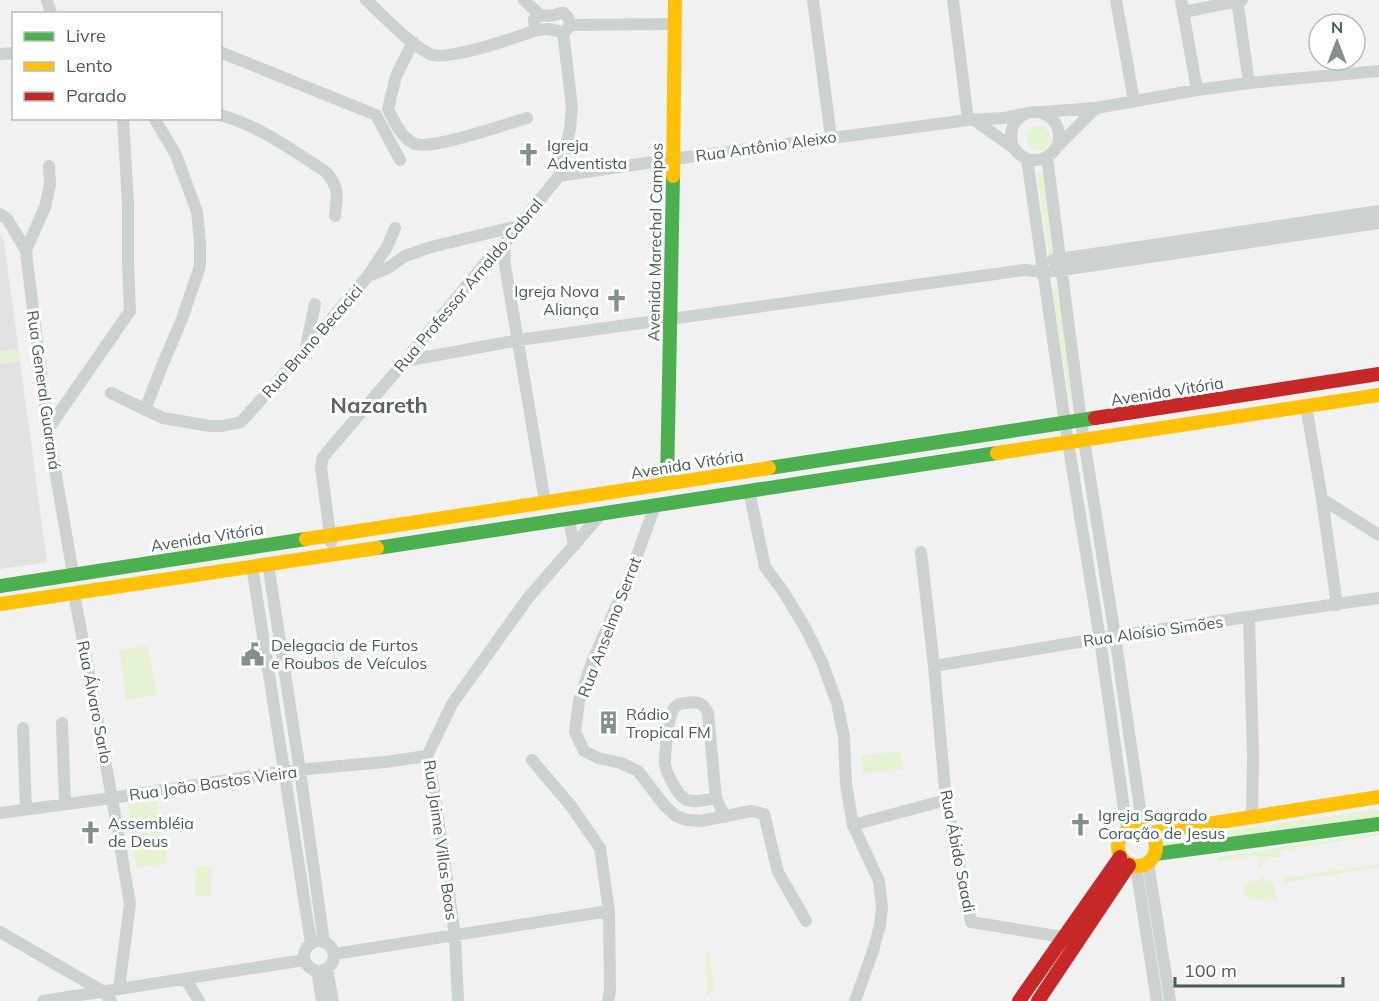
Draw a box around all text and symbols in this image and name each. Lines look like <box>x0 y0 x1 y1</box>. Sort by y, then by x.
legend <box>12 12 222 120</box>
north arrow <box>1307 12 1367 72</box>
text: N <box>1331 17 1343 37</box>
text: Livre <box>66 24 106 47</box>
text: Lento <box>66 54 113 77</box>
text: Parado <box>66 84 126 107</box>
street label: Rua Antônio Aleixo <box>694 126 838 166</box>
place label: Igreja Adventista <box>547 135 627 173</box>
church icon: Igreja Adventista <box>516 141 542 167</box>
street label: Avenida Marechal Campos <box>643 142 667 341</box>
street label: Rua Professor Arnaldo Cabral <box>390 194 546 376</box>
street label: Rua Bruno Becacici <box>257 280 367 402</box>
place label: Igreja Nova Aliança <box>514 281 599 319</box>
church icon: Igreja Nova Aliança <box>604 287 630 313</box>
street label: Rua General Guaraná <box>23 309 65 471</box>
street label: Avenida Vitória <box>1109 372 1225 410</box>
district label: Nazareth <box>330 391 428 419</box>
street label: Avenida Vitória <box>629 445 745 483</box>
street label: Avenida Vitória <box>149 518 265 556</box>
street label: Rua Anselmo Serrat <box>573 554 645 700</box>
street label: Rua Aloísio Simões <box>1082 611 1224 651</box>
place label: Delegacia de Furtos e Roubos de Veículos <box>271 635 427 673</box>
street label: Rua Álvaro Sarlo <box>73 639 117 765</box>
public building icon: Delegacia de Furtos e Roubos de Veículos <box>240 641 266 667</box>
place label: Rádio Tropical FM <box>626 704 711 742</box>
building icon: Rádio Tropical FM <box>595 710 621 736</box>
street label: Rua Jaime Villas Boas <box>420 759 462 921</box>
street label: Rua João Bastos Vieira <box>128 761 298 805</box>
street label: Rua Ábido Saadi <box>936 788 980 914</box>
place label: Igreja Sagrado Coração de Jesus <box>1098 805 1225 843</box>
church icon: Igreja Sagrado Coração de Jesus <box>1067 811 1093 837</box>
place label: Assembléia de Deus <box>108 813 194 851</box>
church icon: Assembléia de Deus <box>77 819 103 845</box>
scale bar <box>1175 950 1343 988</box>
text: 100 m <box>1184 959 1237 982</box>

